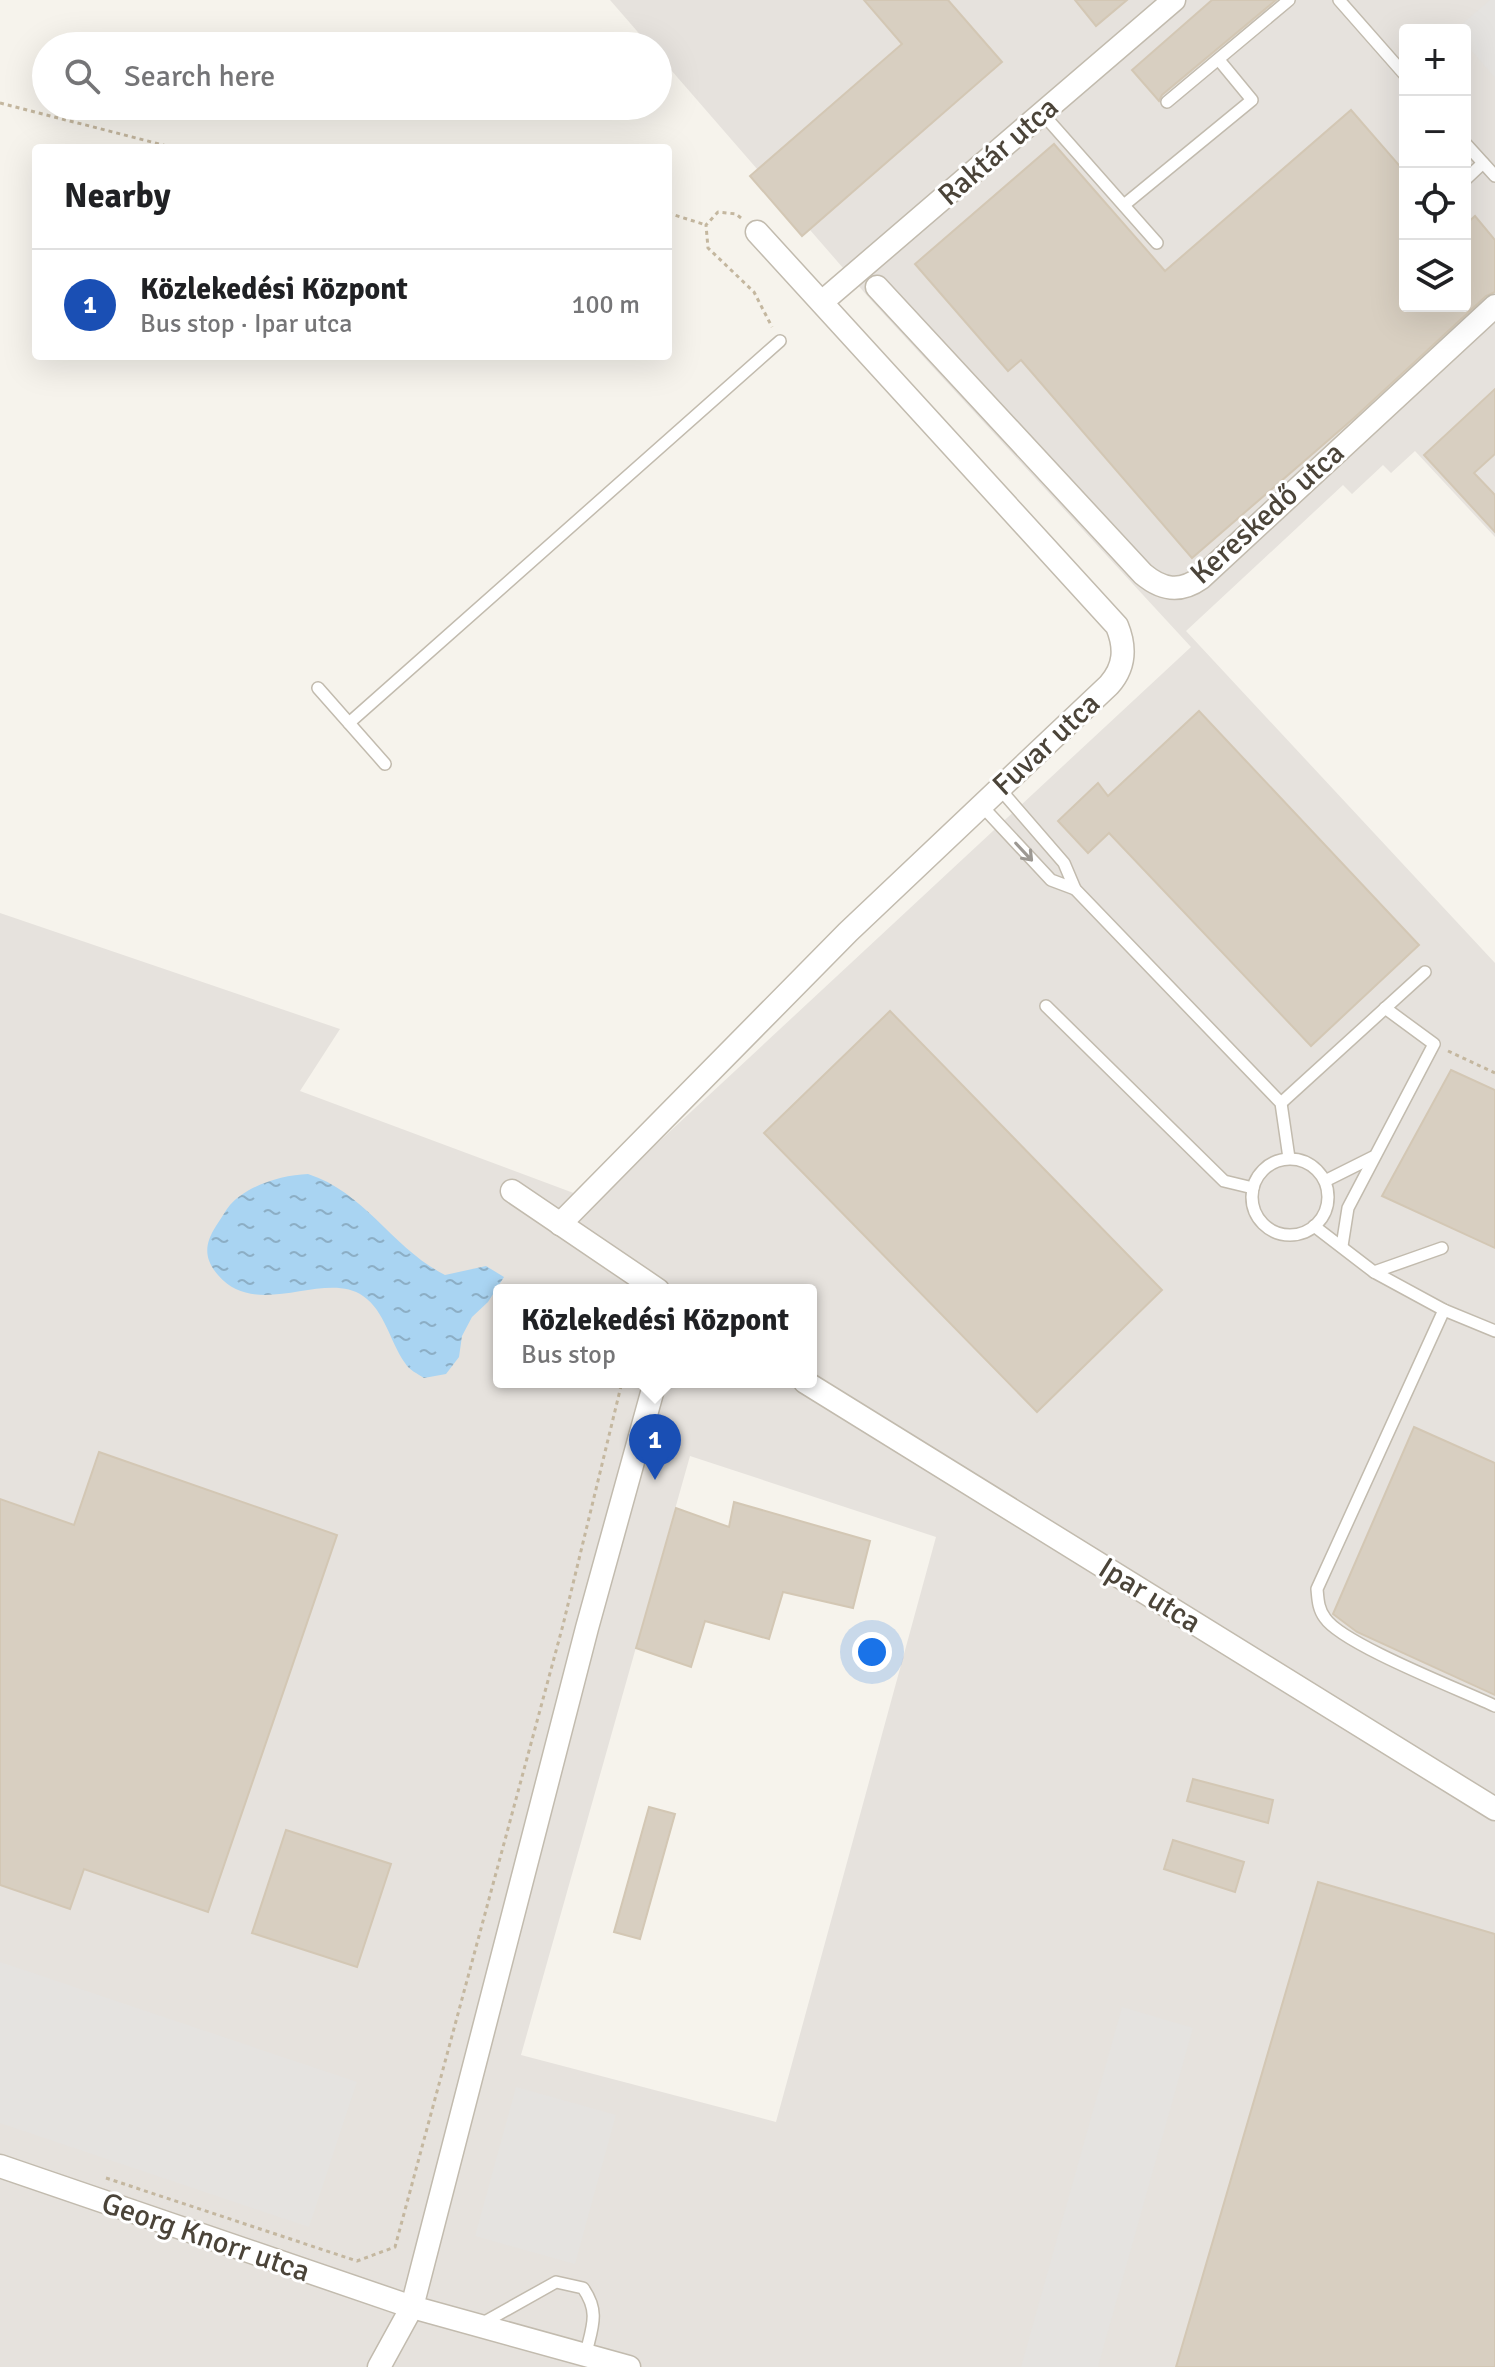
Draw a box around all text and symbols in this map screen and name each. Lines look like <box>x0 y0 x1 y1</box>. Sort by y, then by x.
map controls <box>1399 24 1471 312</box>
button: + <box>1399 24 1471 96</box>
search box <box>32 32 672 120</box>
icon: search <box>60 54 104 98</box>
text: Search here <box>124 58 275 95</box>
street label: Raktár utca <box>931 89 1066 214</box>
button: − <box>1399 96 1471 168</box>
button: locate <box>1399 168 1471 240</box>
text: Nearby <box>64 175 171 217</box>
button: layers <box>1399 240 1471 312</box>
text: Közlekedési Központ <box>140 271 408 308</box>
text: 1 <box>83 289 97 321</box>
text: 100 m <box>571 289 640 321</box>
text: Bus stop · Ipar utca <box>140 308 352 340</box>
street label: Kereskedő utca <box>1183 435 1352 592</box>
street label: Fuvar utca <box>985 685 1108 803</box>
one-way arrow <box>1015 841 1033 861</box>
popup <box>493 1284 817 1388</box>
text: Közlekedési Központ <box>521 1302 789 1339</box>
text: Bus stop <box>521 1339 616 1371</box>
pin: 1 <box>629 1414 681 1480</box>
street label: Ipar utca <box>1092 1550 1208 1641</box>
your location <box>852 1632 892 1672</box>
street label: Georg Knorr utca <box>97 2185 315 2290</box>

